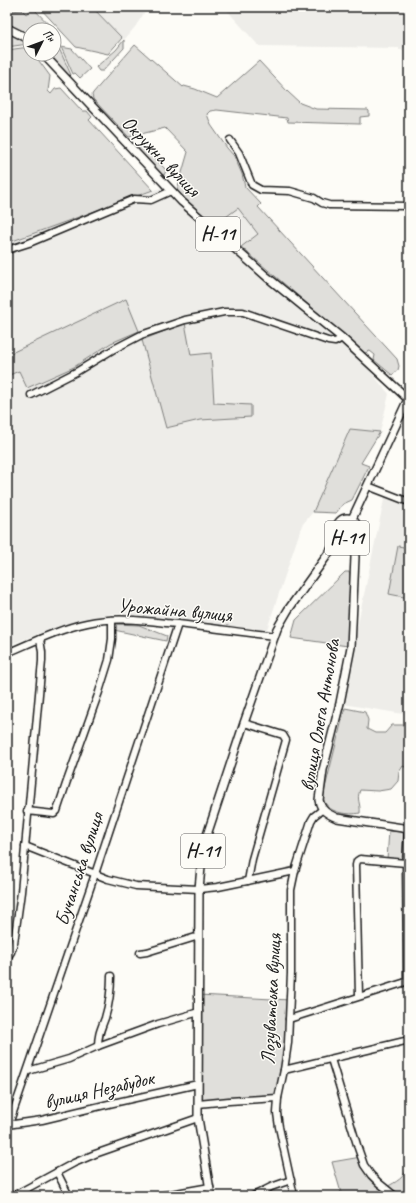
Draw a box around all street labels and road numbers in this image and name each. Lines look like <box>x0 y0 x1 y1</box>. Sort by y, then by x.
street label: Окружна вулиця <box>116 110 207 203</box>
road number: Н-11 <box>196 217 240 251</box>
road number: Н-11 <box>325 521 369 555</box>
street label: Урожайна вулиця <box>117 593 234 627</box>
street label: вулиця Олега Антонова <box>294 635 346 793</box>
street label: Бучанська вулиця <box>49 807 110 929</box>
road number: Н-11 <box>181 834 225 868</box>
street label: Лозуватська вулиця <box>255 932 288 1065</box>
street label: вулиця Незабудок <box>42 1065 158 1116</box>

